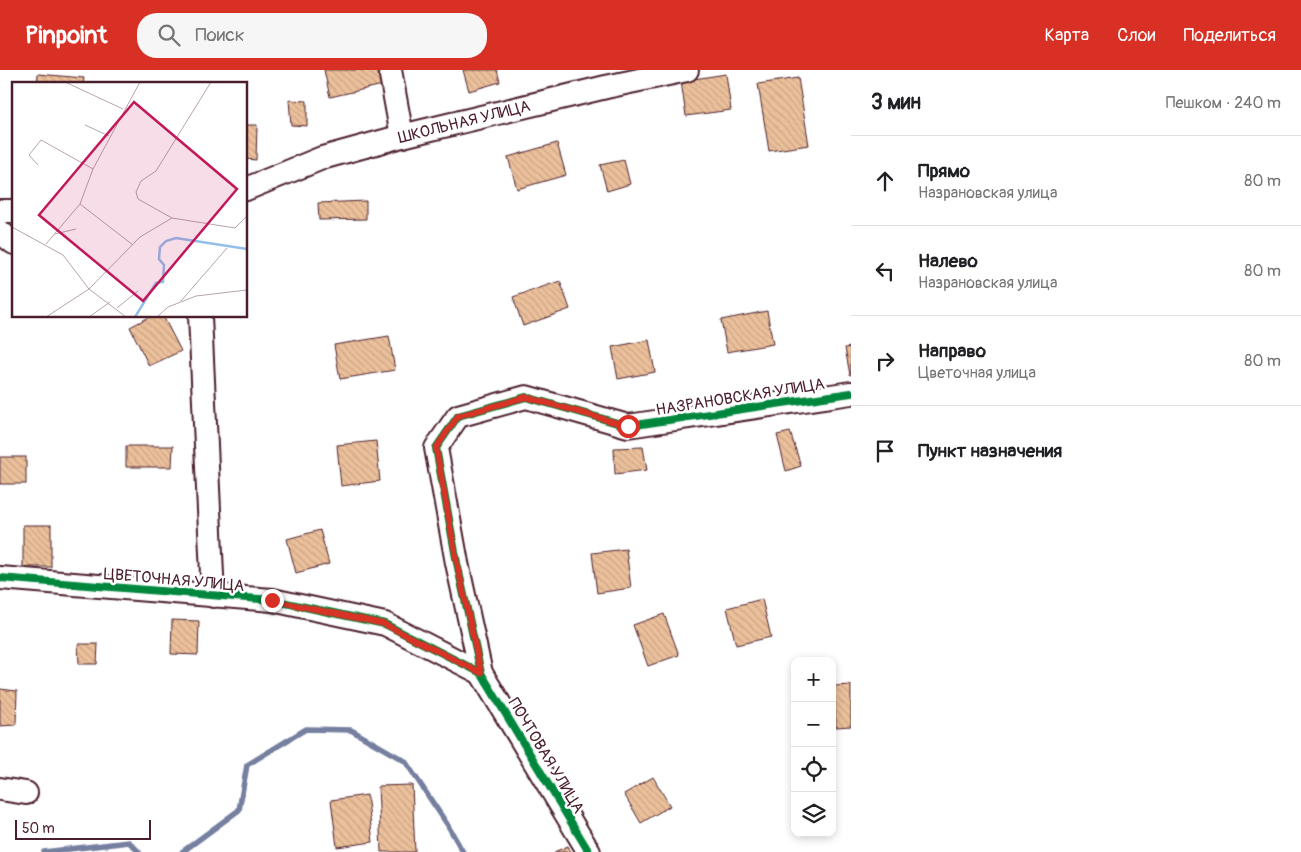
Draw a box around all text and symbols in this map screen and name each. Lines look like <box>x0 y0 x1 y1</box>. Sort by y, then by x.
search box <box>137 13 487 58</box>
text: Pinpoint <box>25 21 107 50</box>
icon: search <box>155 21 183 49</box>
text: Поиск <box>195 23 245 47</box>
text: Карта <box>1045 24 1089 47</box>
text: Слои <box>1117 24 1155 47</box>
text: Поделиться <box>1183 24 1276 47</box>
inset map <box>12 82 248 318</box>
text: 3 мин <box>871 89 921 116</box>
text: Пешком · 240 m <box>1166 93 1281 113</box>
street label: ШКОЛЬНАЯ УЛИЦА <box>396 96 532 148</box>
text: Прямо <box>918 159 970 183</box>
icon: ahead <box>871 167 899 195</box>
text: 80 m <box>1244 171 1281 191</box>
text: Назрановская улица <box>918 183 1057 203</box>
text: Налево <box>918 249 978 273</box>
icon: left <box>871 257 899 285</box>
text: 80 m <box>1244 261 1281 281</box>
text: Назрановская улица <box>918 273 1057 293</box>
text: Направо <box>918 339 986 363</box>
icon: right <box>871 347 899 375</box>
text: 80 m <box>1244 351 1281 371</box>
text: Цветочная улица <box>918 363 1036 383</box>
street label: НАЗРАНОВСКАЯ УЛИЦА <box>654 374 826 420</box>
route start <box>617 415 640 438</box>
icon: arrive <box>871 437 899 465</box>
text: Пункт назначения <box>918 439 1062 463</box>
street label: ЦВЕТОЧНАЯ УЛИЦА <box>103 564 245 596</box>
route end <box>261 589 284 612</box>
map controls <box>791 657 836 837</box>
button: + <box>791 657 836 702</box>
street label: ПОЧТОВАЯ УЛИЦА <box>504 694 588 817</box>
button: − <box>791 702 836 747</box>
button: locate <box>791 747 836 792</box>
button: layers <box>791 792 836 837</box>
scale bar <box>15 817 151 840</box>
text: 50 m <box>22 820 55 837</box>

